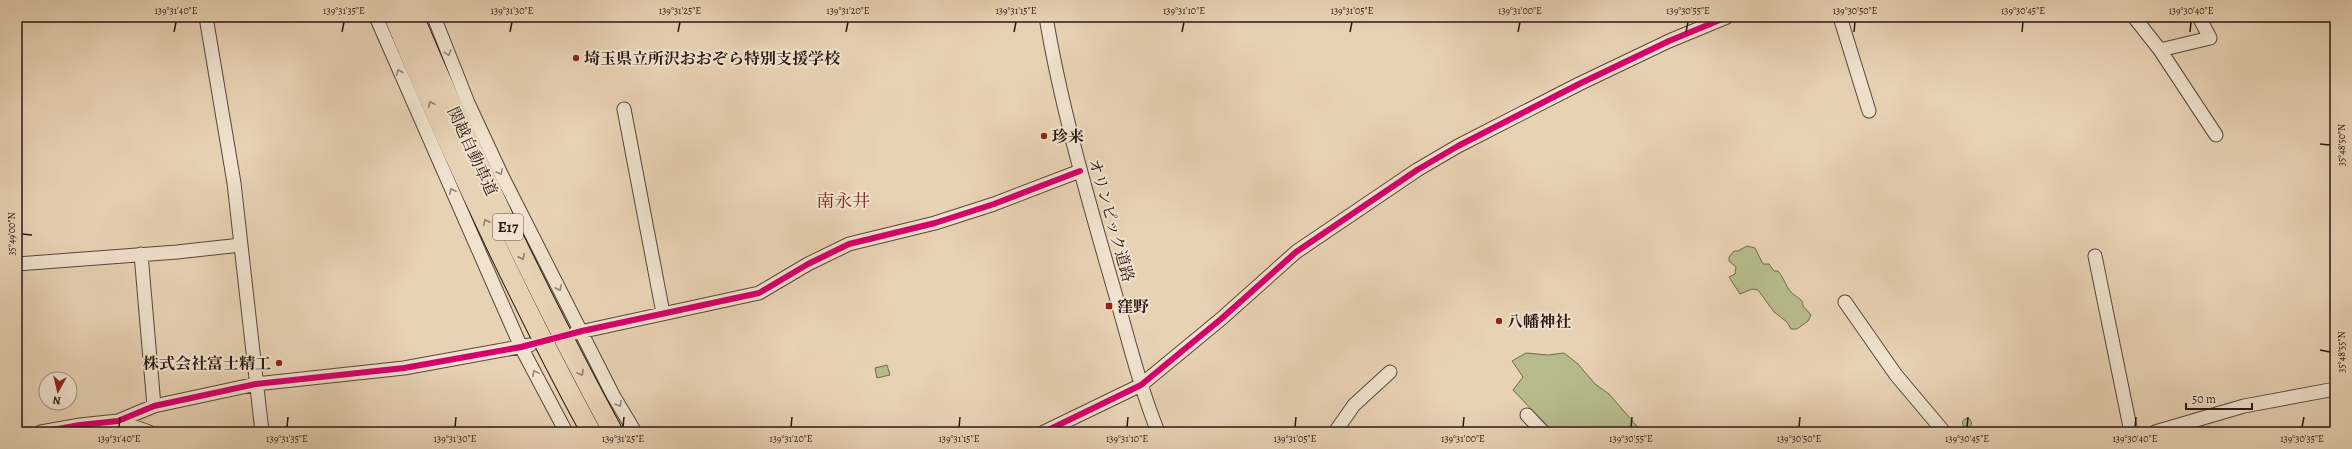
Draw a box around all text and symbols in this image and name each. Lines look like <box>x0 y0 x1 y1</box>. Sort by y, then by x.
text: 139°31'40"E <box>154 4 198 17</box>
text: 139°31'35"E <box>323 4 365 17</box>
text: 139°31'30"E <box>491 4 534 17</box>
text: 139°31'25"E <box>659 4 701 17</box>
text: 139°31'20"E <box>826 4 870 17</box>
text: 139°31'15"E <box>995 4 1037 17</box>
text: 139°31'10"E <box>1163 4 1205 17</box>
text: 139°31'05"E <box>1330 4 1374 17</box>
text: 139°31'00"E <box>1498 4 1542 17</box>
text: 139°30'55"E <box>1666 4 1710 17</box>
text: 139°30'50"E <box>1833 4 1878 17</box>
text: 139°30'45"E <box>2001 4 2045 17</box>
text: 139°30'40"E <box>2168 4 2214 17</box>
place label: 埼玉県立所沢おおぞら特別支援学校 <box>584 48 841 70</box>
one-way arrow <box>443 50 452 57</box>
marker: 埼玉県立所沢おおぞら特別支援学校 <box>571 53 581 63</box>
one-way arrow <box>396 68 404 75</box>
one-way arrow <box>428 100 436 107</box>
street label: 関越自動車道 <box>442 103 502 200</box>
text: 35°48'50"N <box>2335 124 2348 166</box>
place label: 珍来 <box>1052 126 1084 148</box>
marker: 珍来 <box>1039 131 1049 141</box>
street label: オリンピック道路 <box>1083 156 1139 285</box>
one-way arrow <box>495 168 503 176</box>
one-way arrow <box>449 187 457 195</box>
district label: 南永井 <box>816 189 870 213</box>
text: 35°49'00"N <box>5 212 18 256</box>
road number: E17 <box>493 214 523 240</box>
one-way arrow <box>483 218 491 226</box>
one-way arrow <box>517 253 525 260</box>
one-way arrow <box>554 284 562 292</box>
place label: 窪野 <box>1117 296 1149 318</box>
marker: 窪野 <box>1104 301 1114 311</box>
place label: 八幡神社 <box>1507 311 1571 333</box>
marker: 八幡神社 <box>1494 316 1504 326</box>
text: 35°48'55"N <box>2335 331 2348 373</box>
place label: 株式会社富士精工 <box>143 353 271 375</box>
marker: 株式会社富士精工 <box>274 358 284 368</box>
one-way arrow <box>576 368 584 376</box>
one-way arrow <box>532 369 539 377</box>
north arrow <box>38 371 78 411</box>
scale bar <box>2186 385 2252 411</box>
text: 50 m <box>2192 391 2216 407</box>
text: N <box>52 392 62 408</box>
one-way arrow <box>614 400 621 407</box>
text: 139°31'40"E <box>97 432 141 445</box>
text: 139°31'35"E <box>266 432 308 445</box>
text: 139°31'30"E <box>434 432 477 445</box>
text: 139°31'25"E <box>602 432 644 445</box>
text: 139°31'20"E <box>769 432 813 445</box>
text: 139°31'15"E <box>938 432 980 445</box>
text: 139°31'10"E <box>1106 432 1148 445</box>
text: 139°31'05"E <box>1273 432 1317 445</box>
text: 139°31'00"E <box>1441 432 1485 445</box>
text: 139°30'55"E <box>1609 432 1653 445</box>
text: 139°30'50"E <box>1777 432 1822 445</box>
text: 139°30'45"E <box>1945 432 1989 445</box>
text: 139°30'40"E <box>2112 432 2158 445</box>
text: 139°30'35"E <box>2280 432 2324 445</box>

